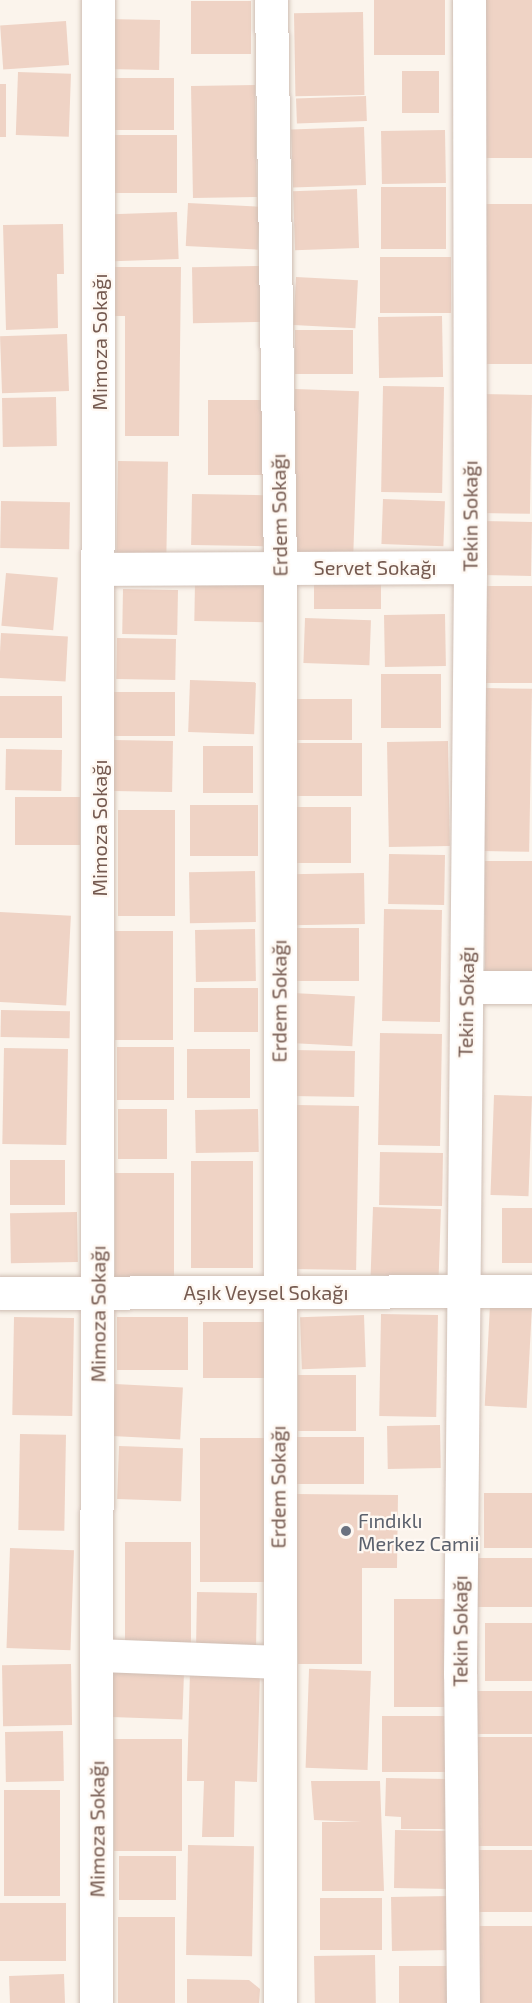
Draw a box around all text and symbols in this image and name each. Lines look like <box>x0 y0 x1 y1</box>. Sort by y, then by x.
street label: Mimoza Sokağı <box>87 274 111 410</box>
street label: Erdem Sokağı <box>266 453 292 577</box>
street label: Tekin Sokağı <box>458 460 482 572</box>
street label: Servet Sokağı <box>313 555 437 579</box>
street label: Mimoza Sokağı <box>87 760 111 896</box>
street label: Erdem Sokağı <box>267 939 291 1063</box>
street label: Tekin Sokağı <box>453 946 479 1058</box>
street label: Mimoza Sokağı <box>86 1246 110 1382</box>
street label: Aşık Veysel Sokağı <box>183 1280 349 1304</box>
street label: Erdem Sokağı <box>266 1425 290 1549</box>
place label: Fındıklı Merkez Camii <box>358 1508 479 1555</box>
marker: Fındıklı Merkez Camii <box>339 1524 353 1538</box>
street label: Tekin Sokağı <box>448 1575 472 1687</box>
street label: Mimoza Sokağı <box>85 1761 109 1897</box>

